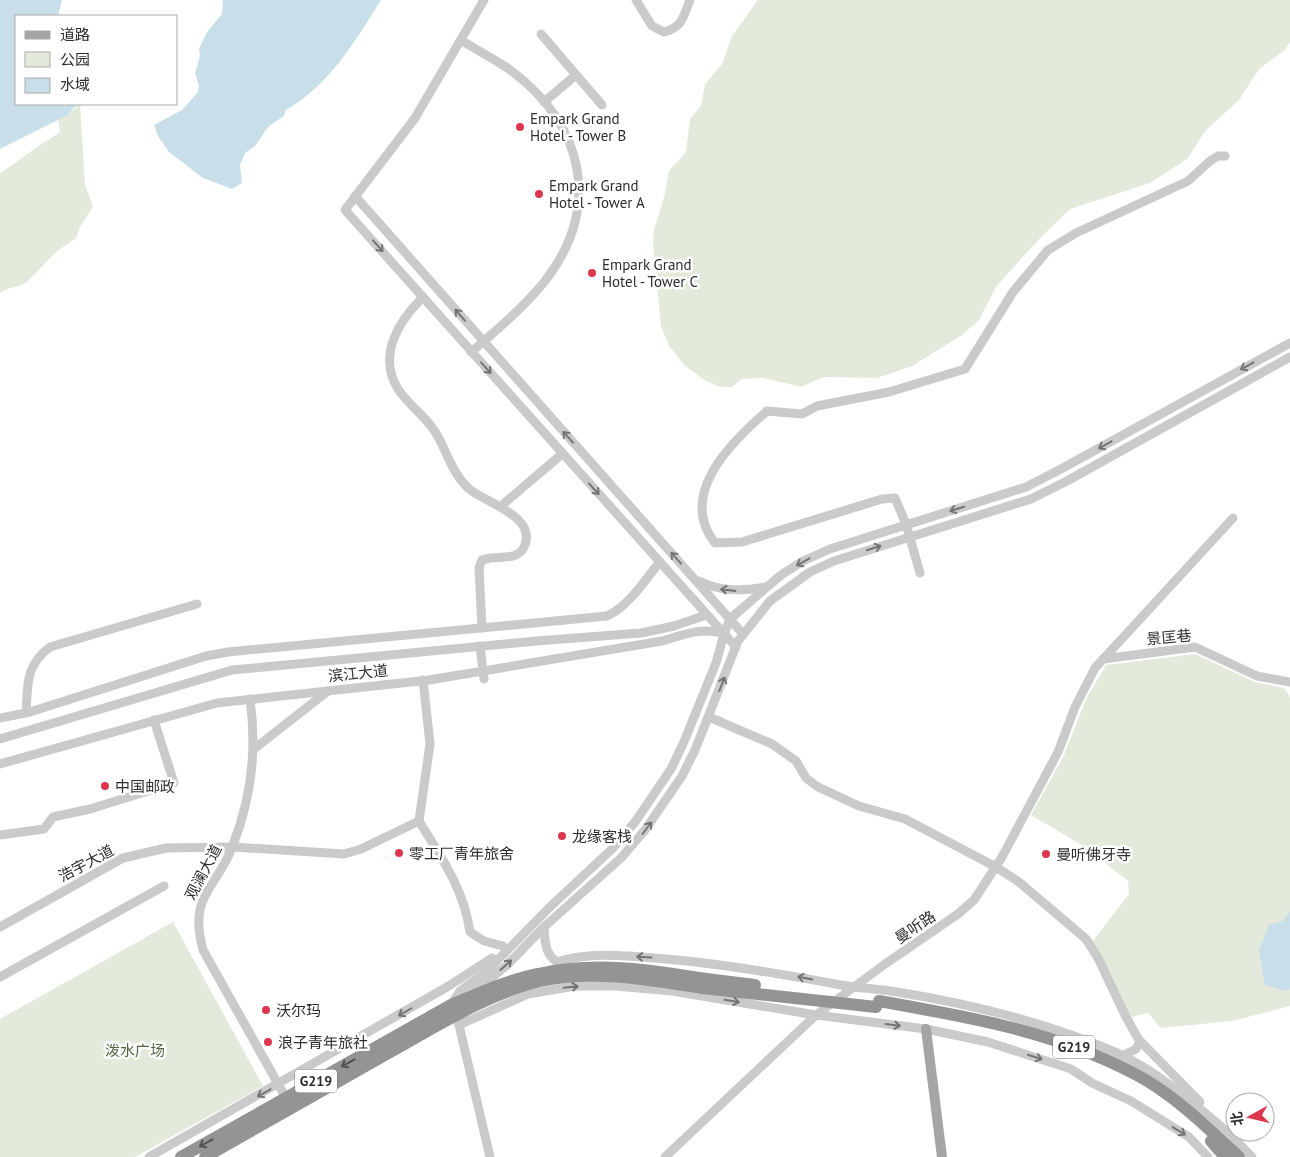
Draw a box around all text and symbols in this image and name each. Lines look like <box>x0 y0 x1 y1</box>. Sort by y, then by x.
legend <box>15 15 178 105</box>
text: 道路 <box>60 25 90 44</box>
text: 公园 <box>60 50 90 69</box>
text: 水域 <box>60 75 90 94</box>
place label: Empark Grand Hotel - Tower B <box>530 109 626 145</box>
marker: Empark Grand Hotel - Tower B <box>514 121 526 133</box>
place label: Empark Grand Hotel - Tower A <box>549 176 645 212</box>
marker: Empark Grand Hotel - Tower A <box>533 188 545 200</box>
one-way arrow <box>372 240 383 253</box>
place label: Empark Grand Hotel - Tower C <box>602 255 698 291</box>
marker: Empark Grand Hotel - Tower C <box>586 267 598 279</box>
one-way arrow <box>454 309 466 322</box>
one-way arrow <box>480 361 492 374</box>
one-way arrow <box>1240 361 1255 371</box>
one-way arrow <box>562 431 573 444</box>
one-way arrow <box>1098 440 1113 450</box>
one-way arrow <box>588 483 600 496</box>
one-way arrow <box>949 504 965 514</box>
one-way arrow <box>866 543 882 553</box>
one-way arrow <box>670 552 681 565</box>
one-way arrow <box>796 557 811 567</box>
one-way arrow <box>721 585 737 595</box>
street label: 景匡巷 <box>1146 626 1192 648</box>
street label: 滨江大道 <box>327 660 389 686</box>
one-way arrow <box>718 677 727 692</box>
place label: 中国邮政 <box>115 777 175 796</box>
marker: 中国邮政 <box>99 780 111 792</box>
one-way arrow <box>642 821 652 835</box>
place label: 龙缘客栈 <box>572 827 632 846</box>
marker: 龙缘客栈 <box>556 830 568 842</box>
street label: 浩宇大道 <box>55 841 117 885</box>
street label: 观澜大道 <box>181 841 225 903</box>
place label: 零工厂青年旅舍 <box>409 844 514 863</box>
place label: 曼听佛牙寺 <box>1056 845 1131 864</box>
marker: 零工厂青年旅舍 <box>393 847 405 859</box>
marker: 曼听佛牙寺 <box>1040 848 1052 860</box>
street label: 曼听路 <box>891 907 939 947</box>
one-way arrow <box>636 953 652 962</box>
one-way arrow <box>499 959 512 971</box>
one-way arrow <box>797 973 813 982</box>
one-way arrow <box>562 982 578 992</box>
one-way arrow <box>724 997 740 1007</box>
place label: 沃尔玛 <box>276 1001 321 1020</box>
marker: 沃尔玛 <box>260 1004 272 1016</box>
one-way arrow <box>398 1007 413 1017</box>
one-way arrow <box>885 1020 901 1030</box>
place label: 浪子青年旅社 <box>278 1033 368 1052</box>
marker: 浪子青年旅社 <box>262 1036 274 1048</box>
road number: G219 <box>1053 1036 1095 1058</box>
park label: 泼水广场 <box>105 1041 165 1060</box>
one-way arrow <box>1027 1053 1042 1062</box>
one-way arrow <box>341 1059 355 1069</box>
road number: G219 <box>295 1070 337 1092</box>
one-way arrow <box>257 1088 272 1098</box>
north arrow <box>1225 1092 1275 1142</box>
text: 北 <box>1227 1111 1247 1127</box>
one-way arrow <box>1172 1125 1186 1136</box>
one-way arrow <box>199 1138 213 1148</box>

